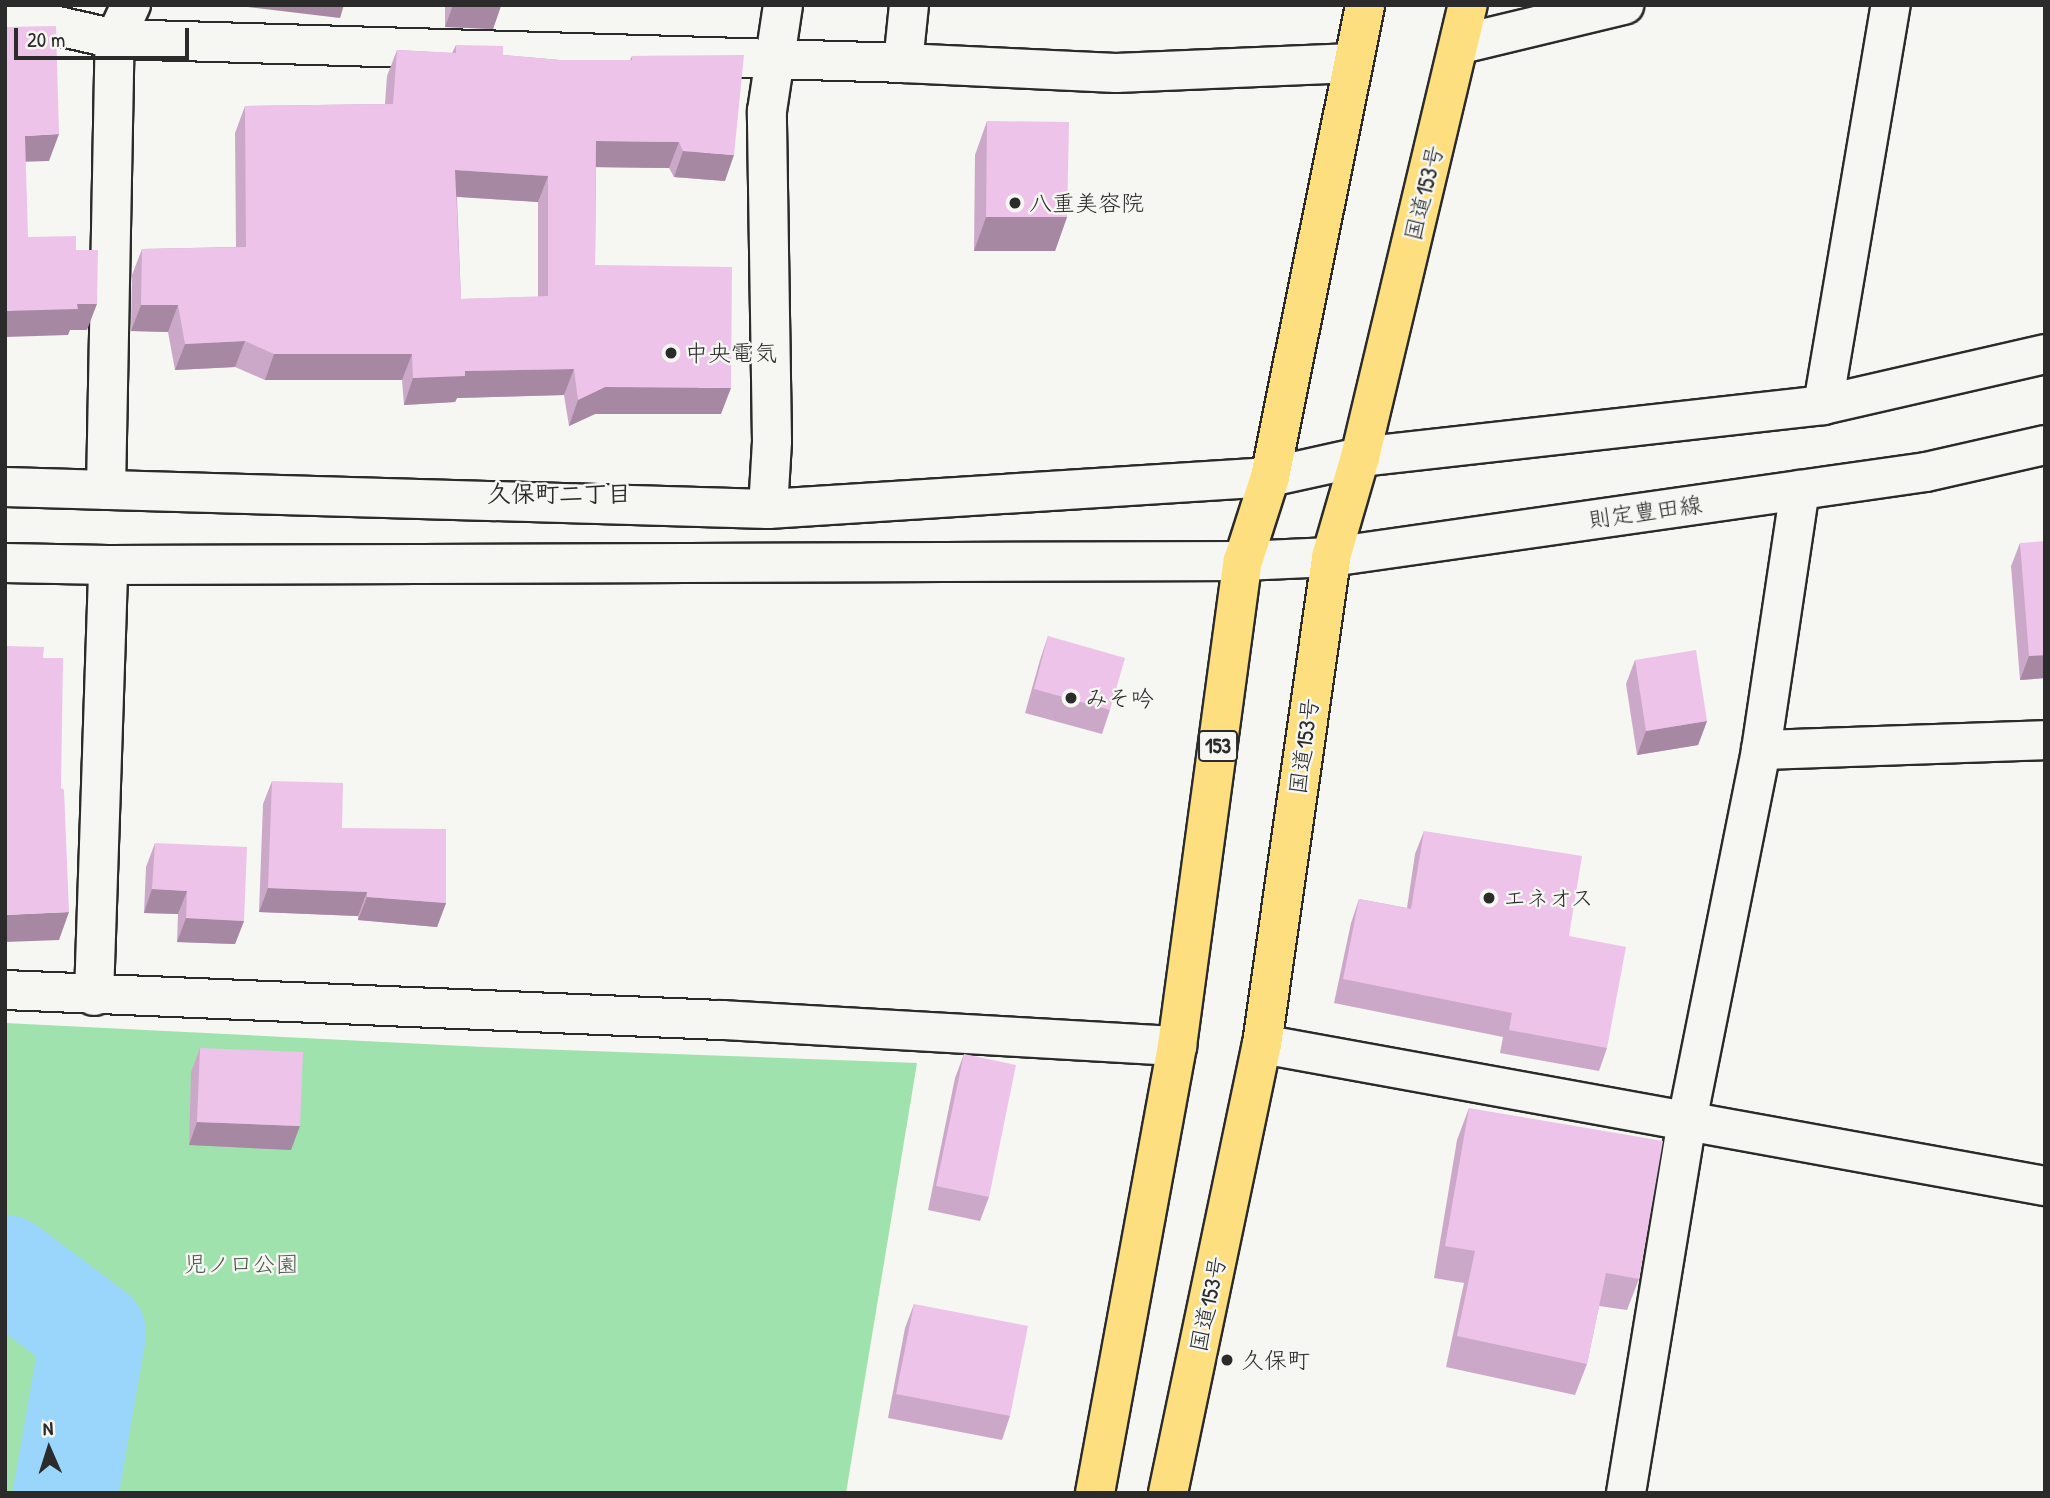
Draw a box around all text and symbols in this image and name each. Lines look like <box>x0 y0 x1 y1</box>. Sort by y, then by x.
scale bar <box>18 14 192 58</box>
text: 20 m <box>27 25 65 54</box>
street label: 国道153号 <box>1399 142 1449 244</box>
place label: 八重美容院 <box>1029 189 1144 217</box>
marker: 八重美容院 <box>1007 195 1023 211</box>
place label: 中央電気 <box>685 339 777 367</box>
marker: 中央電気 <box>663 345 679 361</box>
district label: 久保町二丁目 <box>487 480 631 508</box>
street label: 則定豊田線 <box>1586 490 1704 534</box>
place label: みそ吟 <box>1085 684 1154 712</box>
marker: みそ吟 <box>1063 690 1079 706</box>
street label: 国道153号 <box>1284 696 1324 796</box>
road number: 153 <box>1197 728 1239 764</box>
place label: エネオス <box>1503 884 1595 912</box>
marker: エネオス <box>1481 890 1497 906</box>
park label: 児ノ口公園 <box>184 1250 298 1278</box>
street label: 国道153号 <box>1184 1254 1232 1354</box>
place label: 久保町 <box>1241 1346 1310 1374</box>
marker: 久保町 <box>1219 1352 1235 1368</box>
north arrow <box>14 1414 84 1484</box>
text: N <box>42 1415 54 1441</box>

